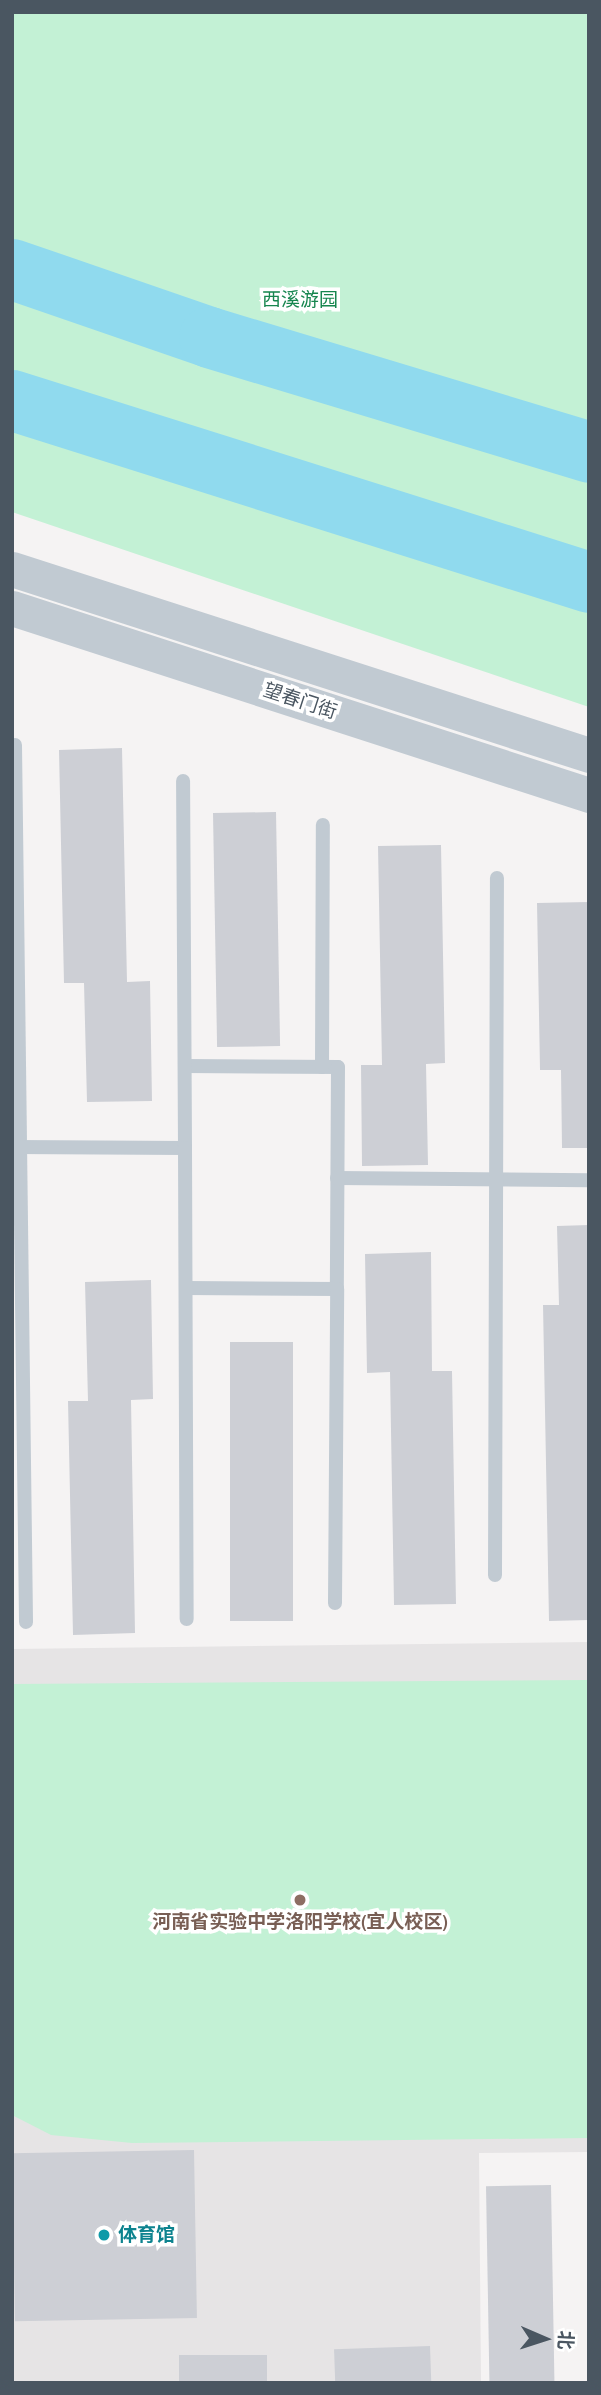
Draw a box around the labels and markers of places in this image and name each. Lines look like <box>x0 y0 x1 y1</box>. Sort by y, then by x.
marker: 河南省实验中学洛阳学校(宜人校区) <box>292 1892 308 1908</box>
place label: 河南省实验中学洛阳学校(宜人校区) <box>152 1911 448 1933</box>
place label: 体育馆 <box>118 2224 175 2246</box>
marker: 体育馆 <box>96 2227 112 2243</box>

